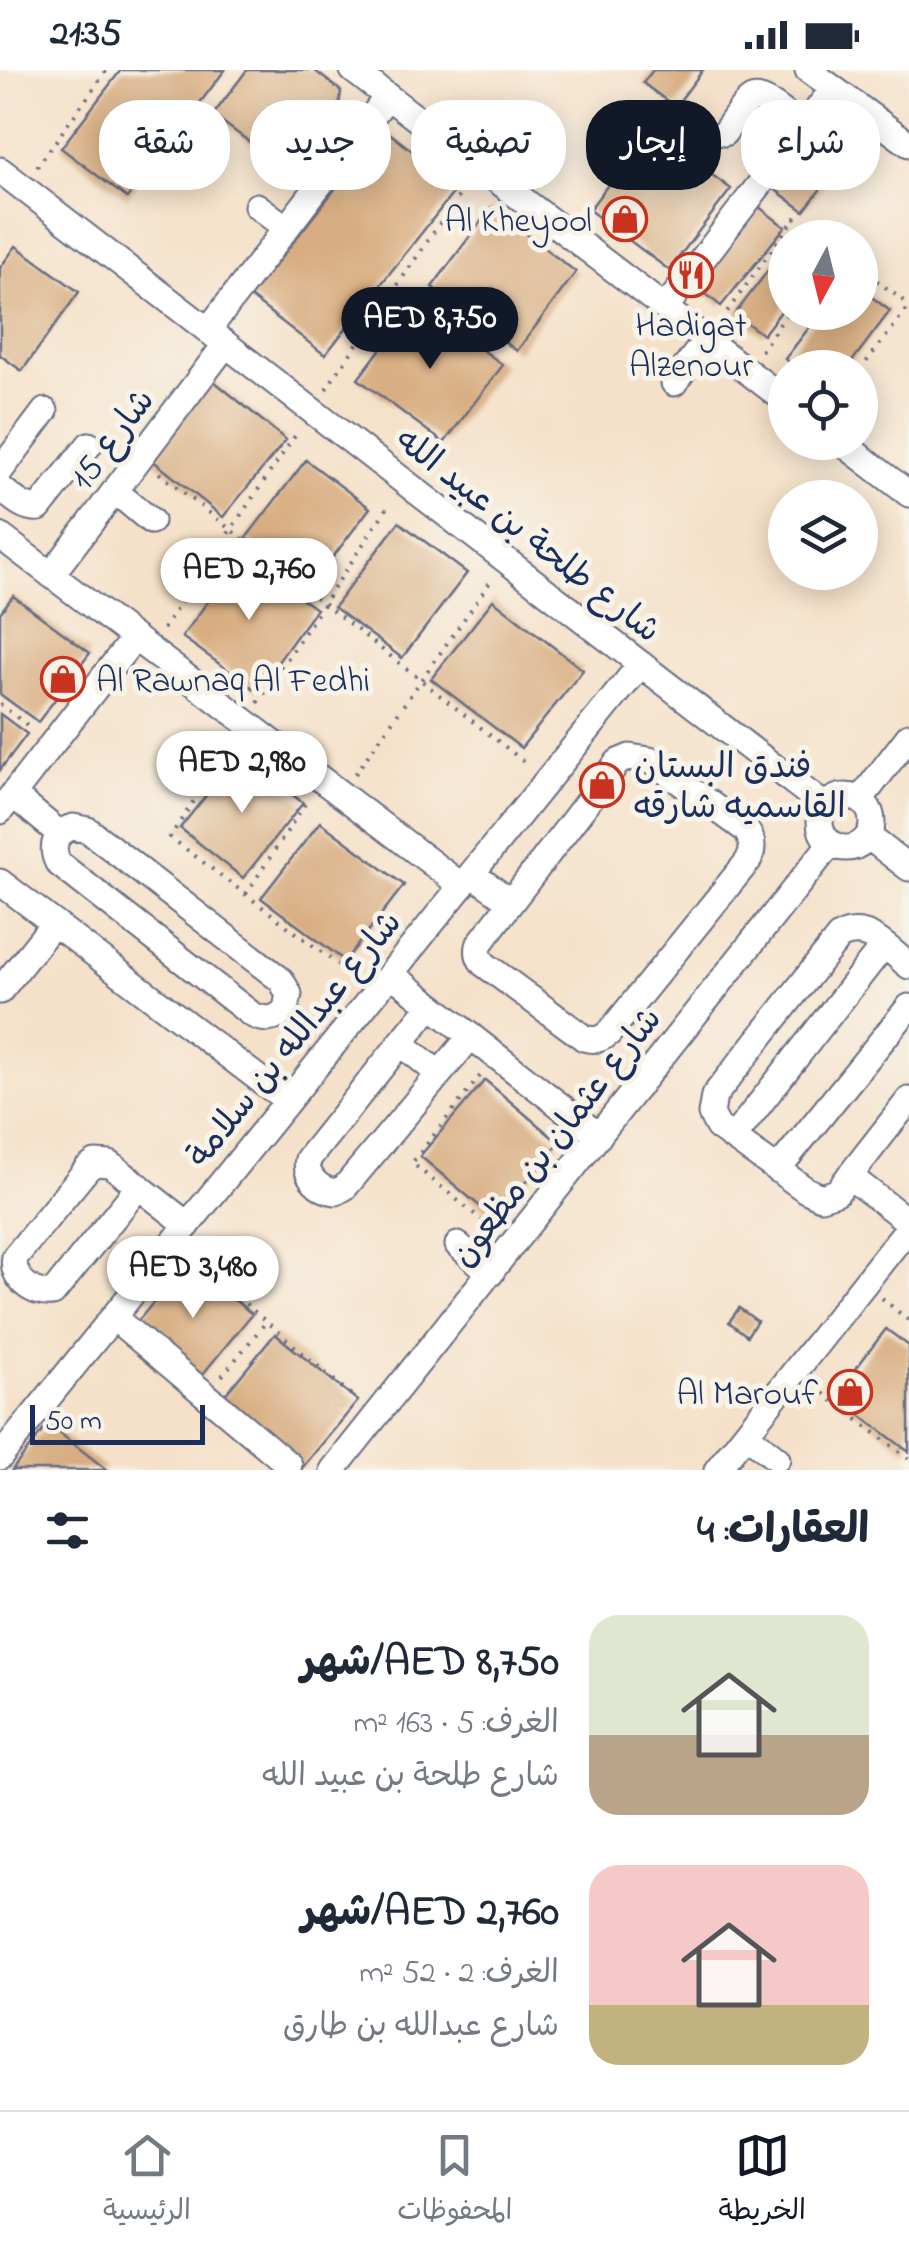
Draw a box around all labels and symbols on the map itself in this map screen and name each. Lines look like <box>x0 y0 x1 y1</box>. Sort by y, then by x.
shop icon: Al Kheyool <box>602 196 648 242</box>
place label: Al Kheyool <box>445 197 592 248</box>
north arrow <box>768 220 878 330</box>
restaurant icon: Hadigat Alzenour <box>668 252 714 298</box>
pin: AED 8,750 <box>316 287 544 372</box>
place label: Hadigat Alzenour <box>629 302 753 393</box>
street label: شارع 15 <box>59 379 169 502</box>
street label: شارع طلحة بن عبيد الله <box>383 417 671 657</box>
pin: AED 2,760 <box>135 538 363 623</box>
shop icon: Al Rawnaq Al Fedhi <box>40 656 86 702</box>
place label: Al Rawnaq Al Fedhi <box>96 657 370 708</box>
pin: AED 2,980 <box>128 731 356 816</box>
place label: فندق البستان القاسميه شارقه <box>634 743 846 834</box>
shop icon: فندق البستان القاسميه شارقه <box>579 762 625 808</box>
street label: شارع عبدالله بن سلامة <box>176 900 416 1180</box>
street label: شارع عثمان بن مظعون <box>440 997 676 1279</box>
pin: AED 3,480 <box>79 1236 307 1321</box>
shop icon: Al Marouf <box>827 1369 873 1415</box>
place label: Al Marouf <box>676 1370 819 1421</box>
scale bar <box>30 1400 205 1444</box>

